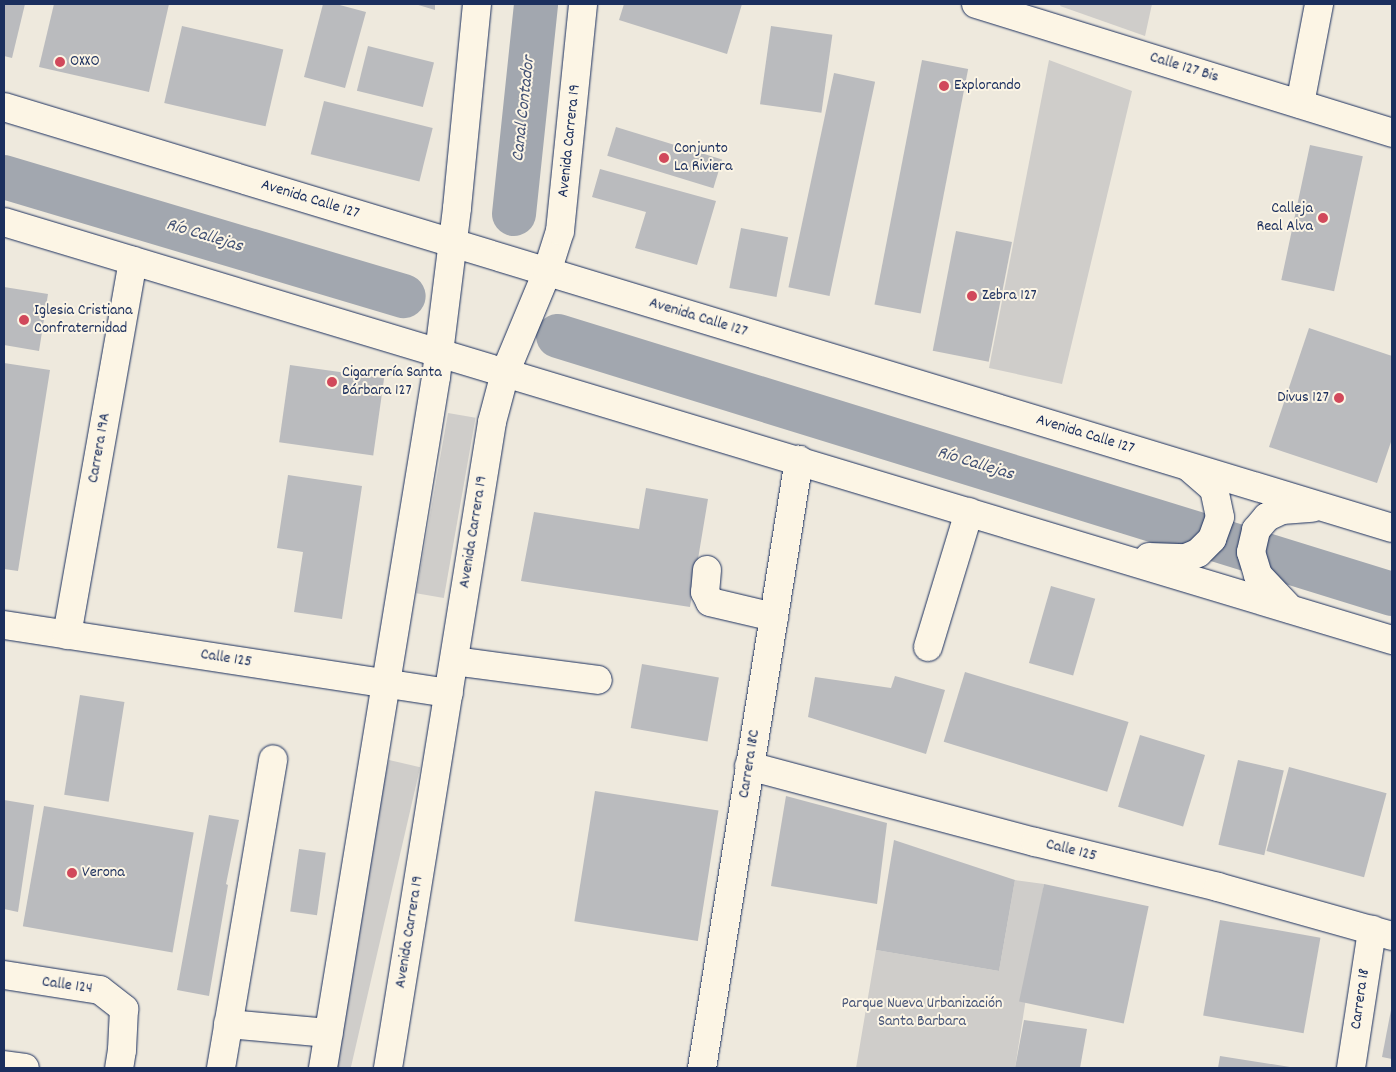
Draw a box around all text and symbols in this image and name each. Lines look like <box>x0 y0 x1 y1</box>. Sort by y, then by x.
street label: Calle 127 Bis <box>1147 48 1221 88</box>
place label: OXXO <box>70 52 100 72</box>
water label: Canal Contador <box>509 55 541 163</box>
marker: OXXO <box>54 56 66 68</box>
place label: Explorando <box>954 76 1021 96</box>
marker: Explorando <box>938 80 950 92</box>
street label: Avenida Carrera 19 <box>555 83 585 199</box>
place label: Conjunto La Riviera <box>674 139 733 177</box>
marker: Conjunto La Riviera <box>658 152 670 164</box>
street label: Avenida Calle 127 <box>259 176 361 224</box>
place label: Calleja Real Alva <box>1256 199 1313 237</box>
marker: Calleja Real Alva <box>1317 212 1329 224</box>
water label: Río Callejas <box>163 215 245 259</box>
place label: Zebra 127 <box>982 286 1037 306</box>
marker: Zebra 127 <box>966 290 978 302</box>
street label: Avenida Calle 127 <box>647 294 749 342</box>
place label: Iglesia Cristiana Confraternidad <box>34 301 132 339</box>
marker: Iglesia Cristiana Confraternidad <box>18 314 30 326</box>
place label: Cigarrería Santa Bárbara 127 <box>342 363 442 401</box>
marker: Cigarrería Santa Bárbara 127 <box>326 376 338 388</box>
place label: Divus 127 <box>1277 388 1329 408</box>
marker: Divus 127 <box>1333 392 1345 404</box>
street label: Carrera 19A <box>84 411 116 485</box>
street label: Avenida Calle 127 <box>1034 411 1136 459</box>
water label: Río Callejas <box>934 443 1016 487</box>
street label: Avenida Carrera 19 <box>456 474 492 590</box>
street label: Calle 125 <box>199 645 253 673</box>
street label: Carrera 18C <box>735 728 765 800</box>
street label: Calle 125 <box>1044 835 1098 867</box>
place label: Verona <box>82 863 125 883</box>
marker: Verona <box>66 867 78 879</box>
street label: Avenida Carrera 19 <box>392 874 428 990</box>
street label: Carrera 18 <box>1347 967 1375 1031</box>
street label: Calle 124 <box>40 973 94 999</box>
park label: Parque Nueva Urbanización Santa Barbara <box>842 994 1002 1032</box>

